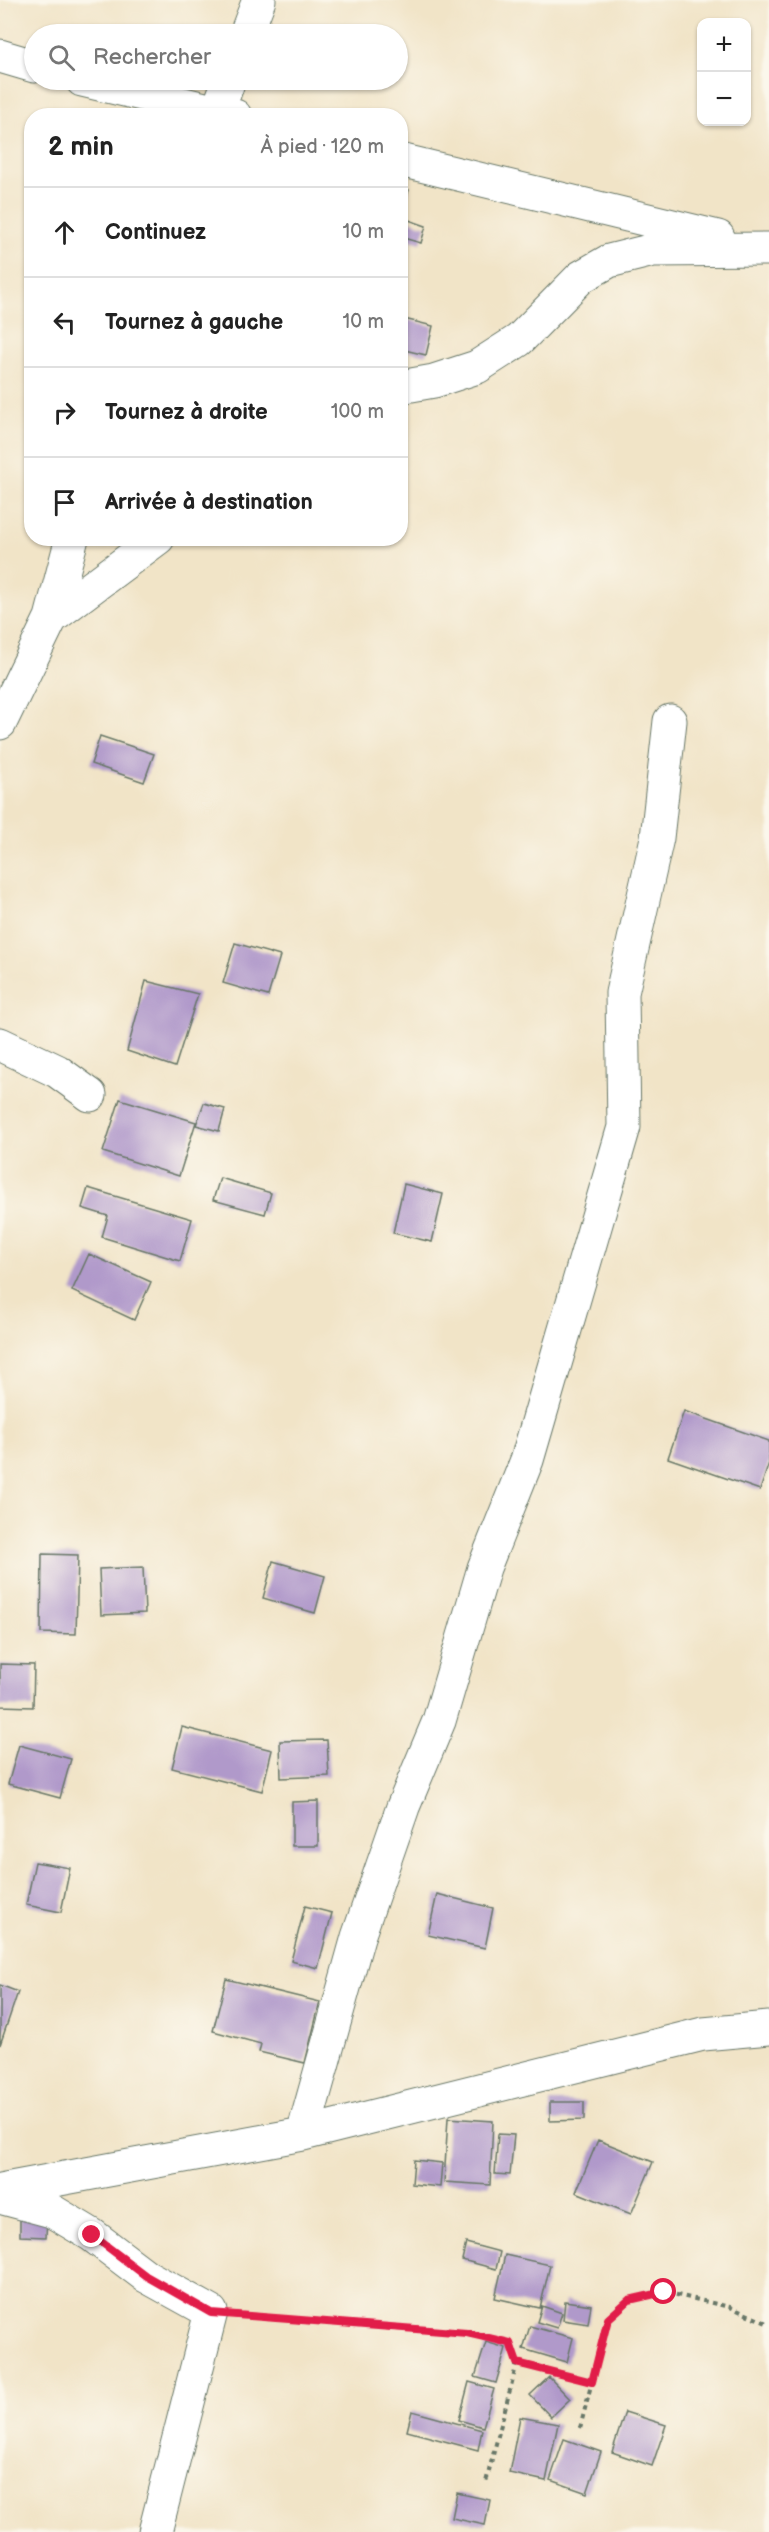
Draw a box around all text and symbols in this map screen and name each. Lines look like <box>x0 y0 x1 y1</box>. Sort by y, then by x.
map controls <box>697 18 751 126</box>
button: + <box>697 18 751 72</box>
search box <box>24 24 408 90</box>
icon: search <box>45 41 78 74</box>
text: Rechercher <box>93 44 211 71</box>
button: − <box>697 72 751 126</box>
text: 2 min <box>48 132 114 163</box>
text: À pied · 120 m <box>260 135 384 159</box>
icon: ahead <box>48 216 81 249</box>
text: Continuez <box>105 219 206 246</box>
text: 10 m <box>343 220 384 244</box>
icon: left <box>48 306 81 339</box>
text: Tournez à gauche <box>105 309 283 336</box>
text: 10 m <box>343 310 384 334</box>
icon: right <box>48 396 81 429</box>
text: Tournez à droite <box>105 399 268 426</box>
text: 100 m <box>331 400 384 424</box>
icon: arrive <box>48 486 81 519</box>
text: Arrivée à destination <box>105 489 313 516</box>
route end <box>78 2221 104 2247</box>
route start <box>650 2278 676 2304</box>

